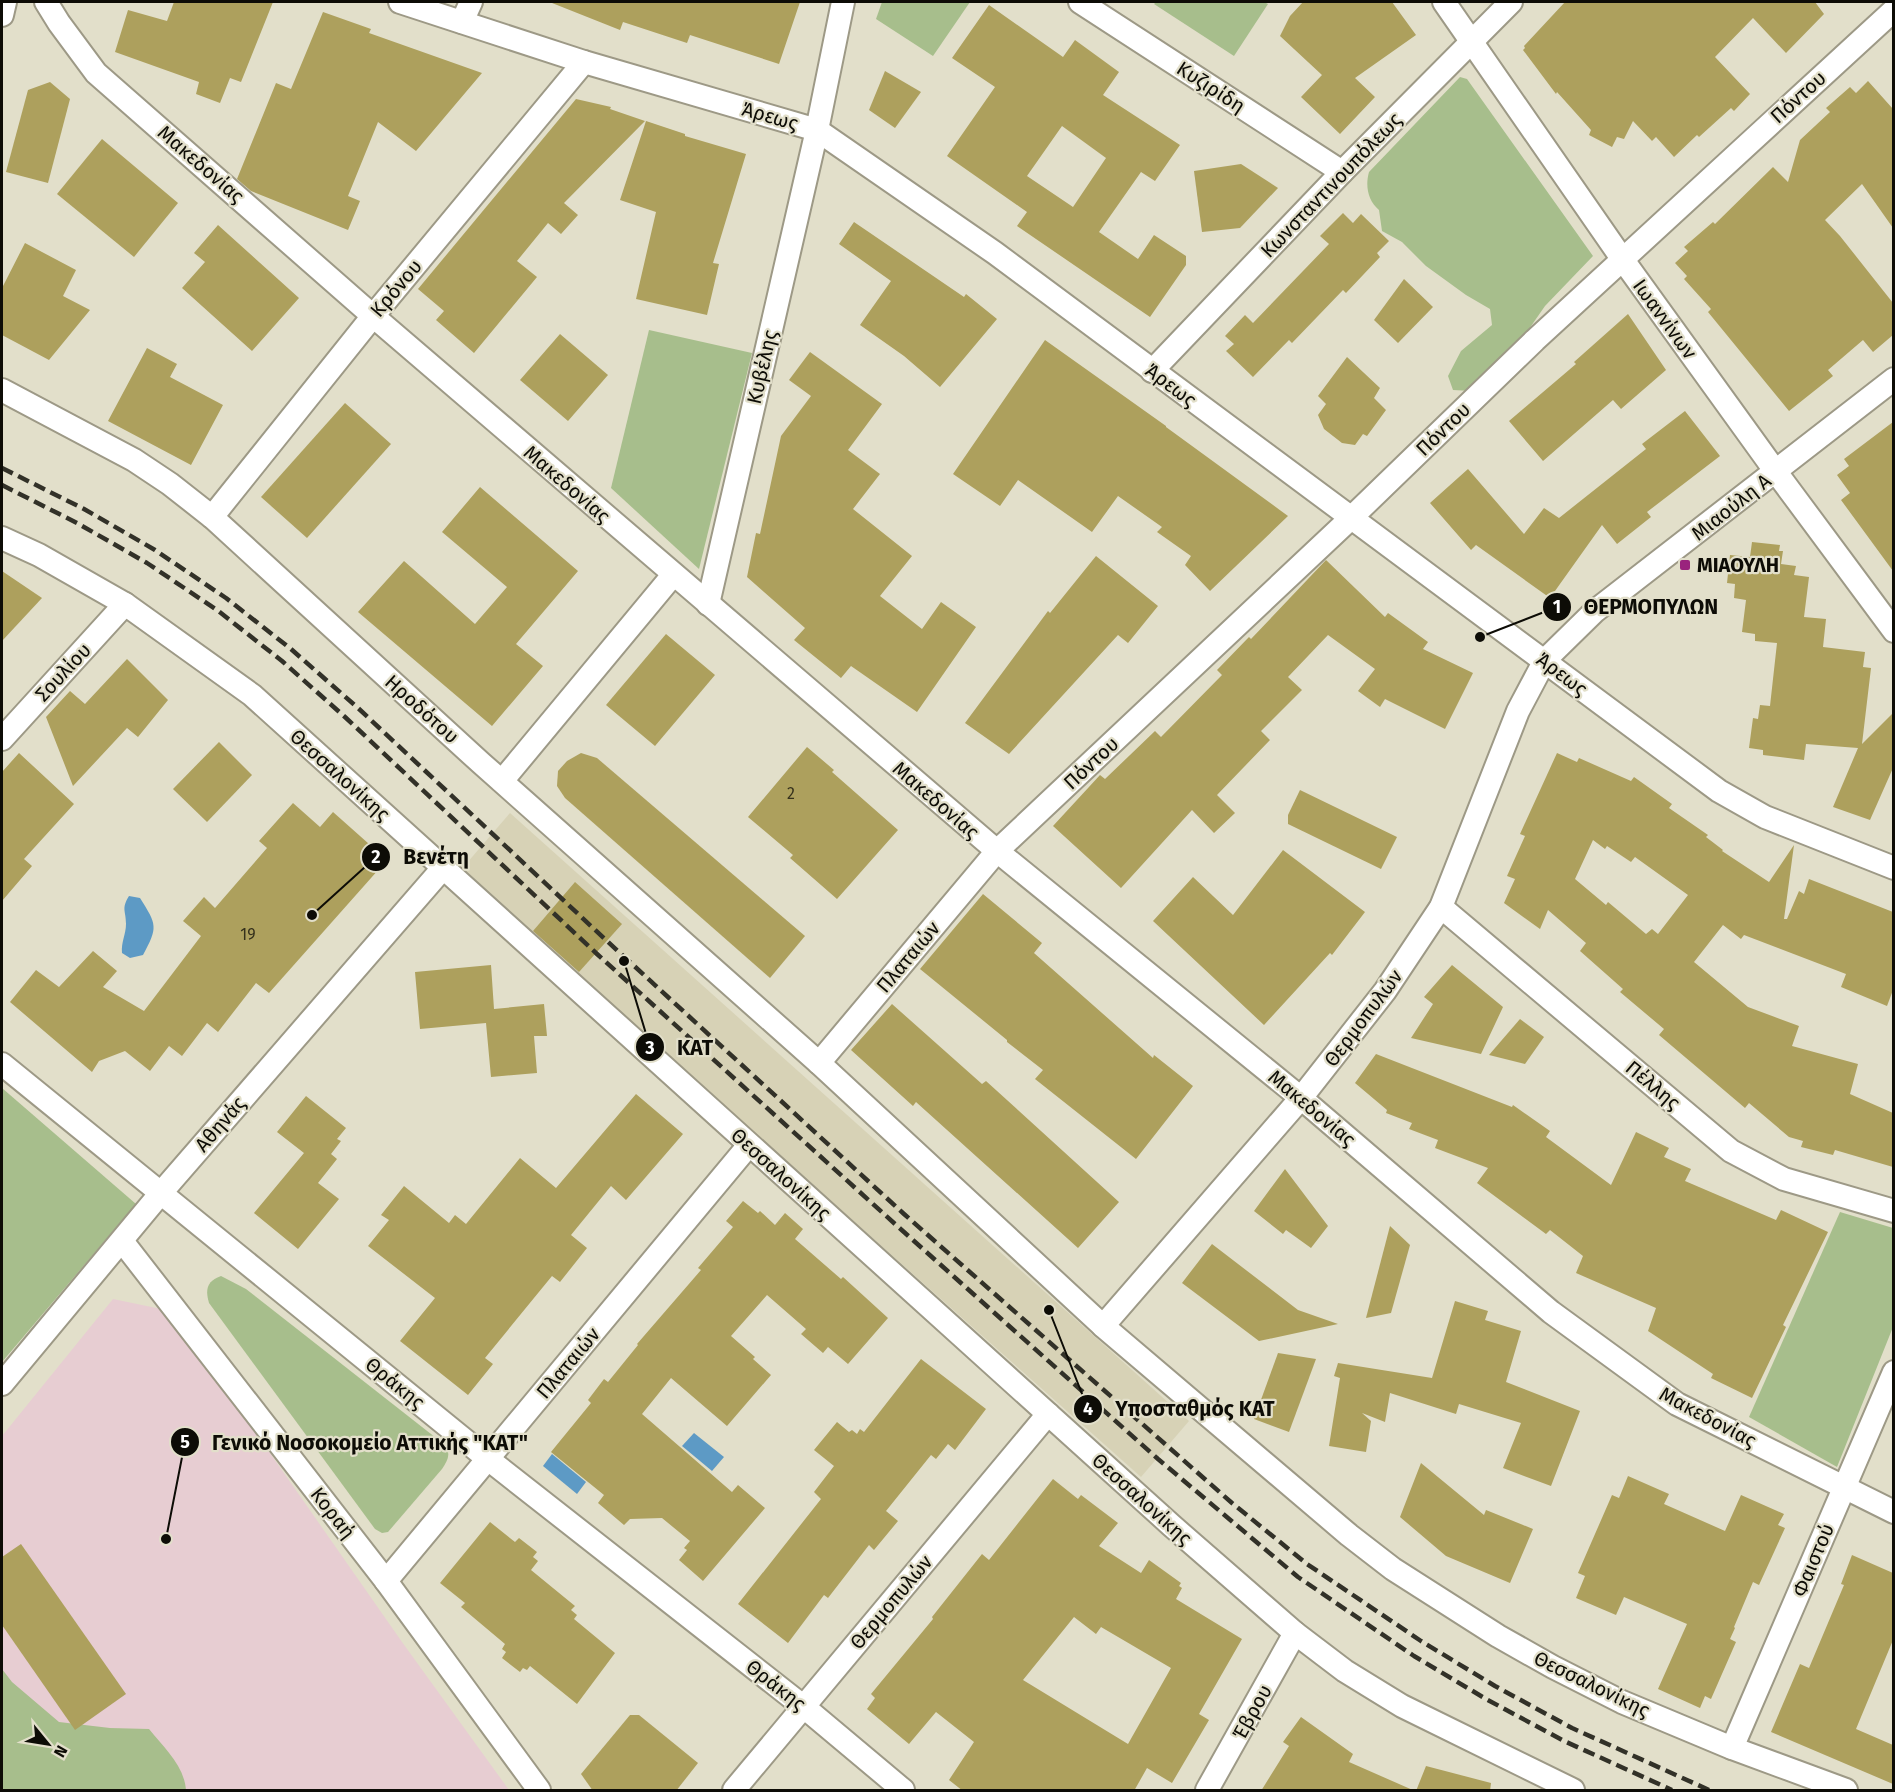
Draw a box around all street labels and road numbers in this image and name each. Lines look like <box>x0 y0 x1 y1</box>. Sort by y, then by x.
street label: Κυζιρίδη <box>1172 56 1250 118</box>
street label: Πόντου <box>1765 66 1831 128</box>
street label: Άρεως <box>739 97 801 135</box>
street label: Κωνσταντινουπόλεως <box>1256 108 1406 262</box>
street label: Μακεδονίας <box>153 120 249 208</box>
street label: Κρόνου <box>365 254 427 322</box>
street label: Ιωαννίνων <box>1628 274 1702 364</box>
street label: Κυβέλης <box>742 328 782 406</box>
street label: Άρεως <box>1141 358 1201 412</box>
street label: Πόντου <box>1411 397 1475 461</box>
street label: Μακεδονίας <box>519 440 615 528</box>
street label: Μιαούλη Α <box>1686 468 1776 545</box>
street label: Σουλίου <box>30 638 96 706</box>
street label: Άρεως <box>1532 647 1592 701</box>
street label: Ηροδότου <box>380 670 464 748</box>
street label: Θεσσαλονίκης <box>285 724 395 826</box>
street label: Πόντου <box>1058 732 1124 794</box>
street label: Μακεδονίας <box>888 756 984 844</box>
street label: Πλαταιών <box>871 916 945 998</box>
street label: Θερμοπυλών <box>1319 964 1408 1071</box>
street label: Πέλλης <box>1621 1055 1685 1115</box>
street label: Μακεδονίας <box>1264 1065 1360 1151</box>
street label: Αθηνάς <box>190 1092 250 1156</box>
street label: Θεσσαλονίκης <box>726 1123 836 1225</box>
street label: Πλαταιών <box>531 1322 605 1404</box>
street label: Θράκης <box>361 1352 429 1414</box>
street label: Μακεδονίας <box>1655 1381 1761 1453</box>
street label: Θεσσαλονίκης <box>1087 1448 1197 1550</box>
street label: Κοραή <box>306 1483 360 1543</box>
street label: Φαιστού <box>1787 1520 1839 1600</box>
street label: Θερμοπυλών <box>845 1550 937 1654</box>
street label: Θεσσαλονίκης <box>1530 1646 1654 1722</box>
street label: Θράκης <box>741 1654 811 1716</box>
street label: Έβρου <box>1227 1680 1277 1744</box>

